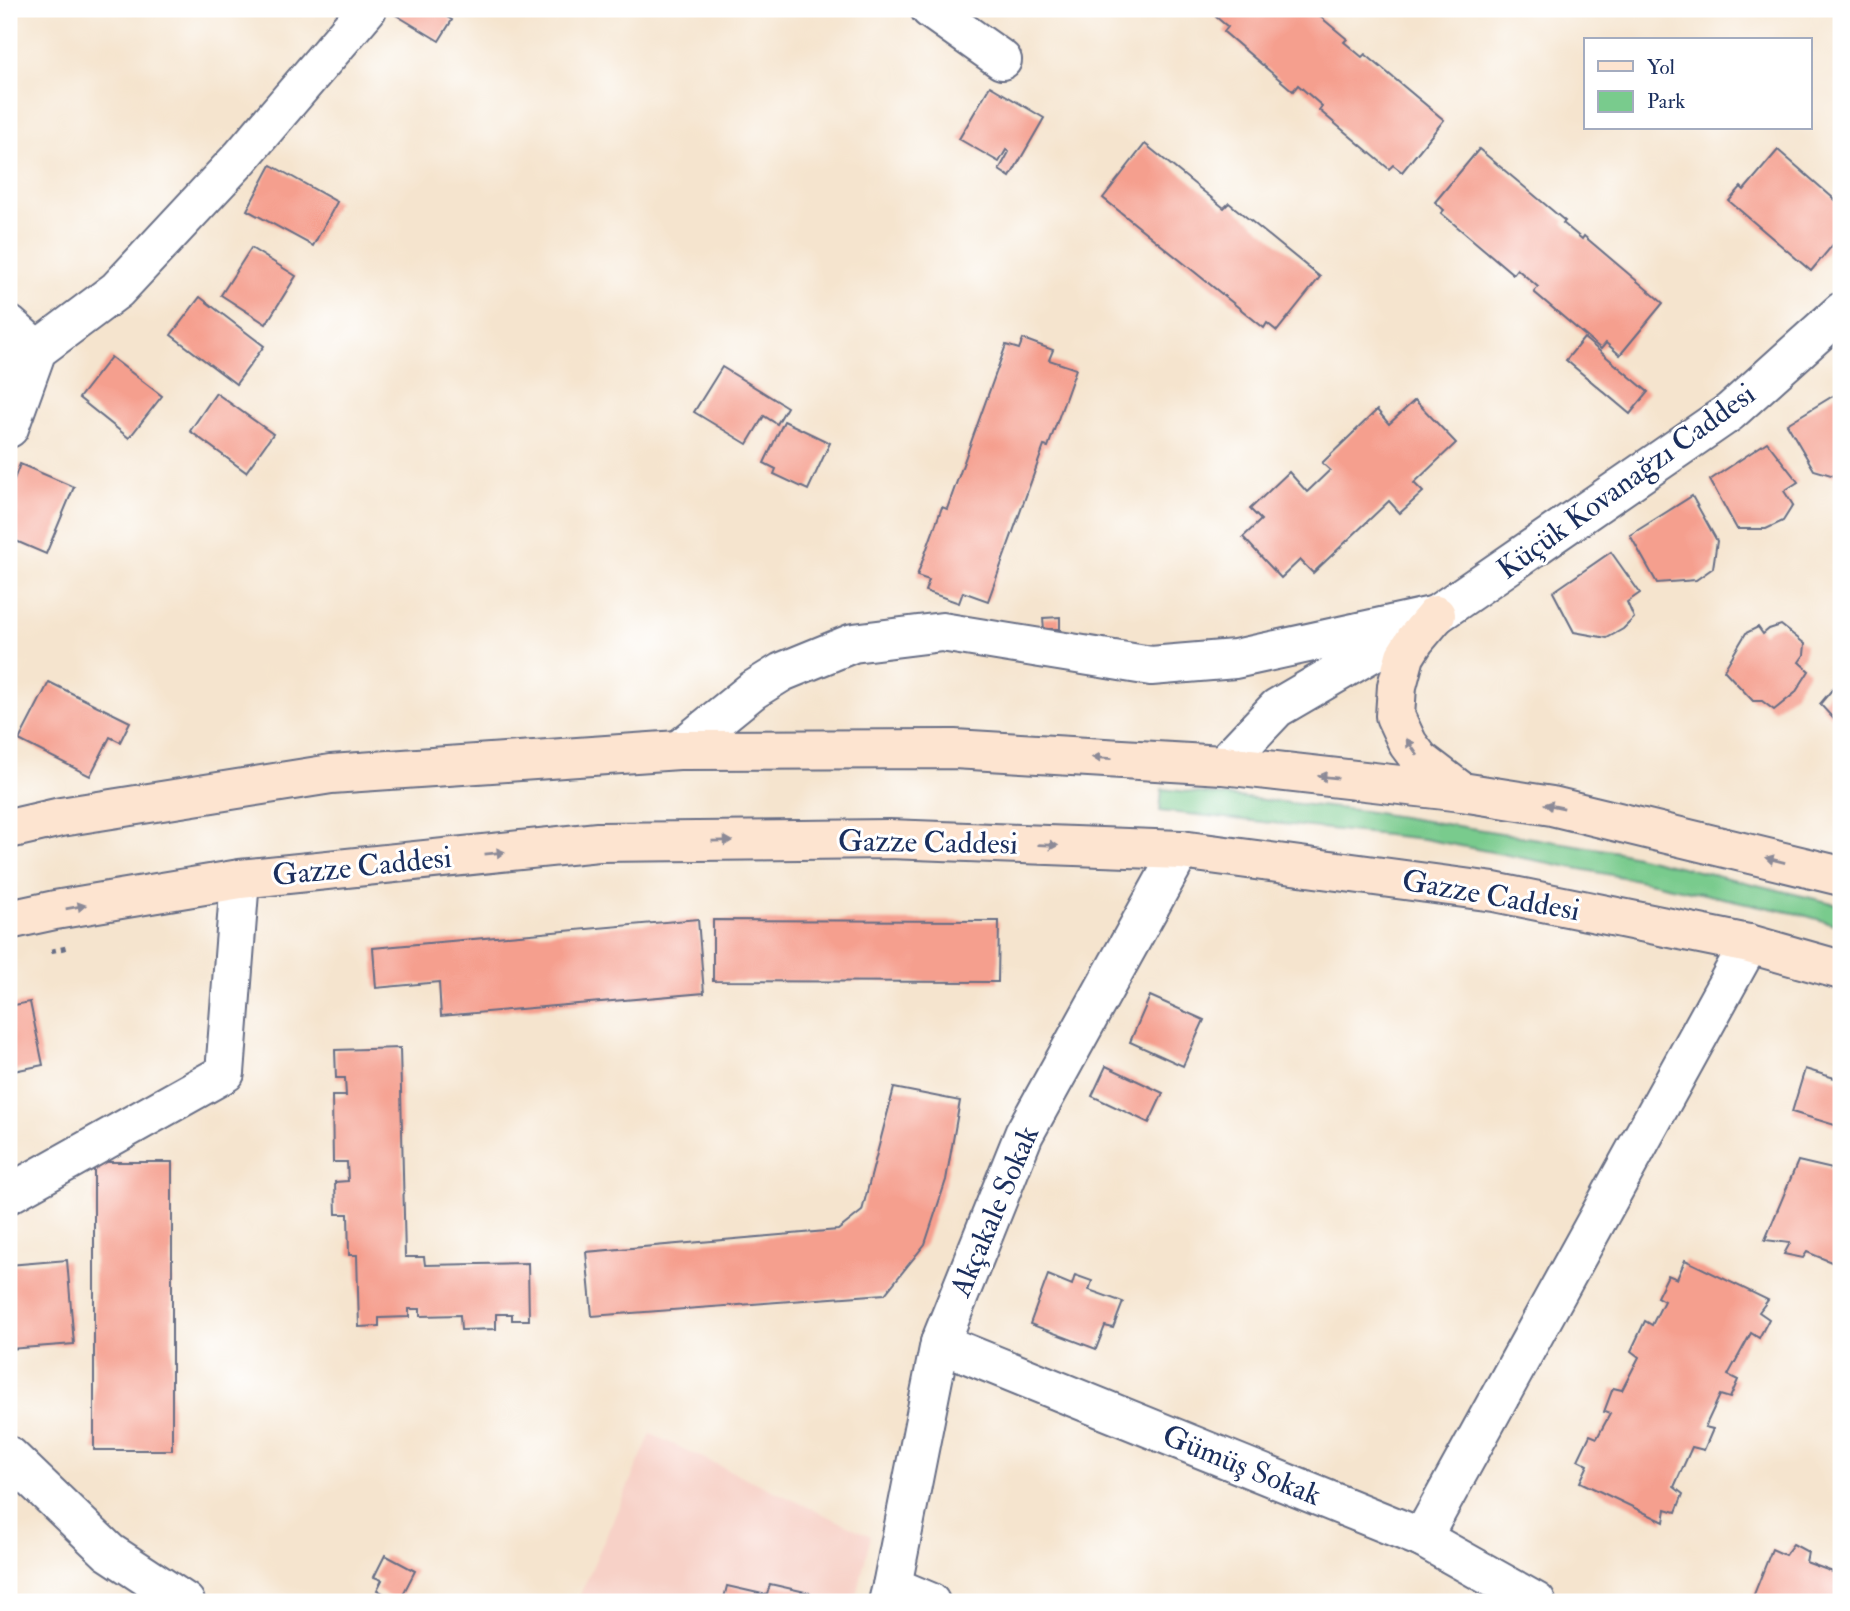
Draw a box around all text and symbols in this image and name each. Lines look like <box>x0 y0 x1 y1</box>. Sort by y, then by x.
legend <box>1584 38 1812 130</box>
text: Yol <box>1647 54 1675 81</box>
text: Park <box>1647 88 1685 115</box>
street label: Küçük Kovanağzı Caddesi <box>1490 375 1763 587</box>
one-way arrow <box>1405 737 1418 756</box>
one-way arrow <box>1090 752 1112 763</box>
one-way arrow <box>1317 771 1339 782</box>
one-way arrow <box>1543 801 1565 812</box>
street label: Gazze Caddesi <box>838 822 1018 863</box>
one-way arrow <box>712 835 734 846</box>
street label: Gazze Caddesi <box>271 839 453 894</box>
one-way arrow <box>1037 839 1059 850</box>
one-way arrow <box>485 847 507 858</box>
one-way arrow <box>1764 854 1786 865</box>
street label: Gazze Caddesi <box>1399 862 1583 929</box>
one-way arrow <box>65 901 87 912</box>
street label: Akçakale Sokak <box>941 1120 1047 1303</box>
street label: Gümüş Sokak <box>1157 1417 1326 1514</box>

